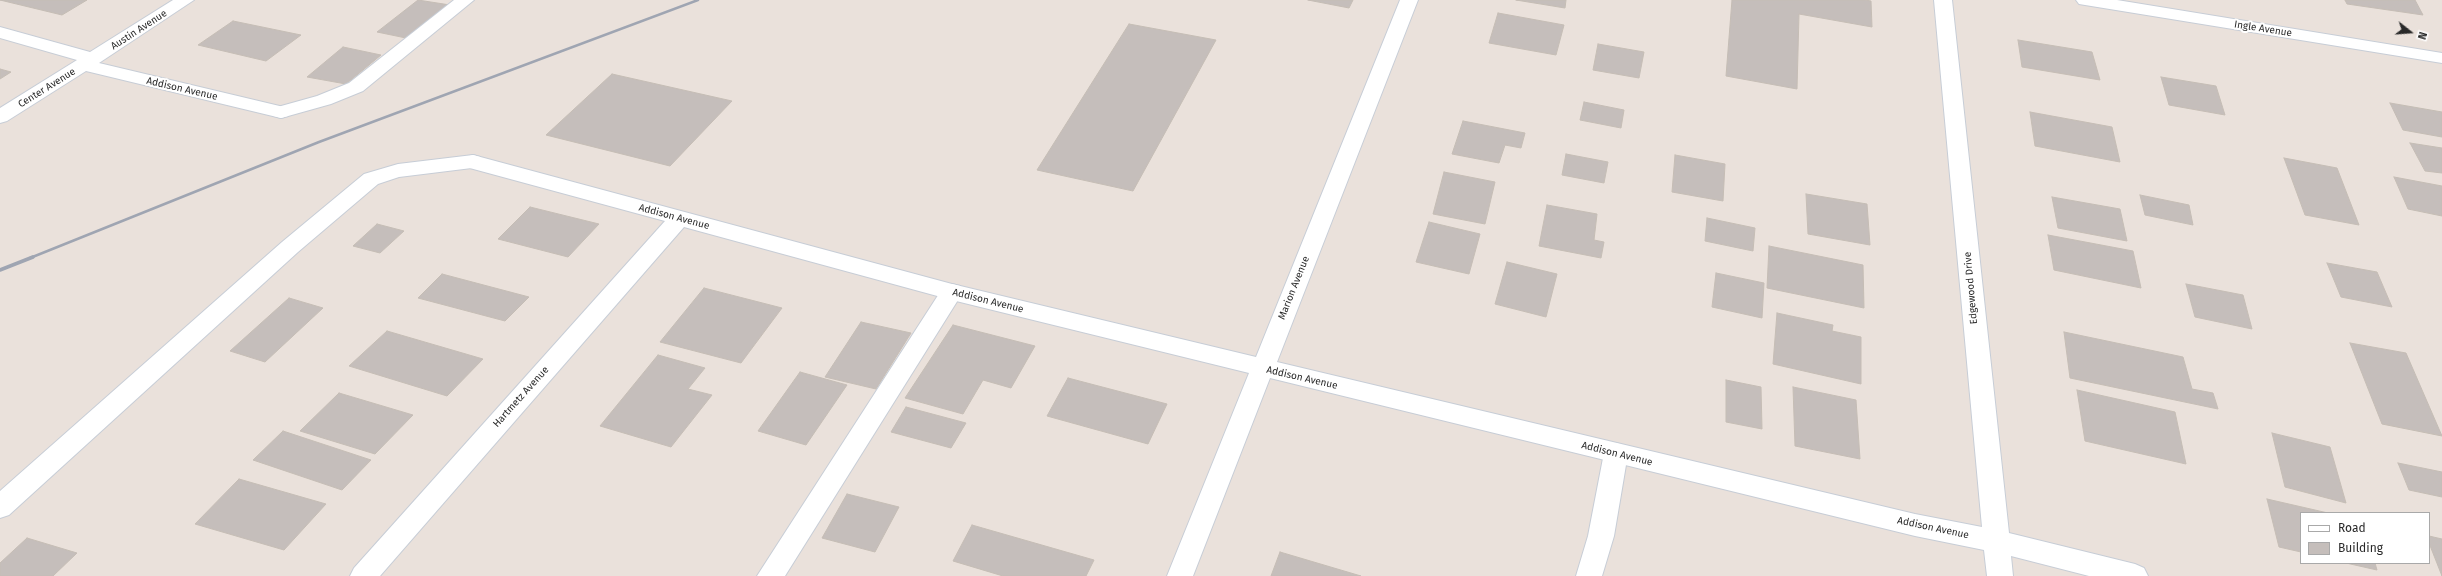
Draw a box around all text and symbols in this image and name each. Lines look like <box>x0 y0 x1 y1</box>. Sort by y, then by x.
street label: Austin Avenue <box>109 7 169 53</box>
north arrow <box>2390 12 2430 52</box>
street label: Ingle Avenue <box>2233 19 2293 39</box>
text: N <box>2415 30 2429 41</box>
street label: Center Avenue <box>16 66 78 110</box>
street label: Addison Avenue <box>145 75 219 103</box>
street label: Addison Avenue <box>637 202 711 232</box>
street label: Edgewood Drive <box>1962 251 1980 325</box>
street label: Marion Avenue <box>1276 254 1312 322</box>
street label: Addison Avenue <box>951 286 1025 316</box>
street label: Hartmetz Avenue <box>491 364 551 430</box>
street label: Addison Avenue <box>1265 364 1339 392</box>
street label: Addison Avenue <box>1580 439 1654 469</box>
legend <box>2300 512 2430 564</box>
street label: Addison Avenue <box>1896 515 1970 541</box>
text: Road <box>2338 521 2366 535</box>
text: Building <box>2338 541 2383 555</box>

